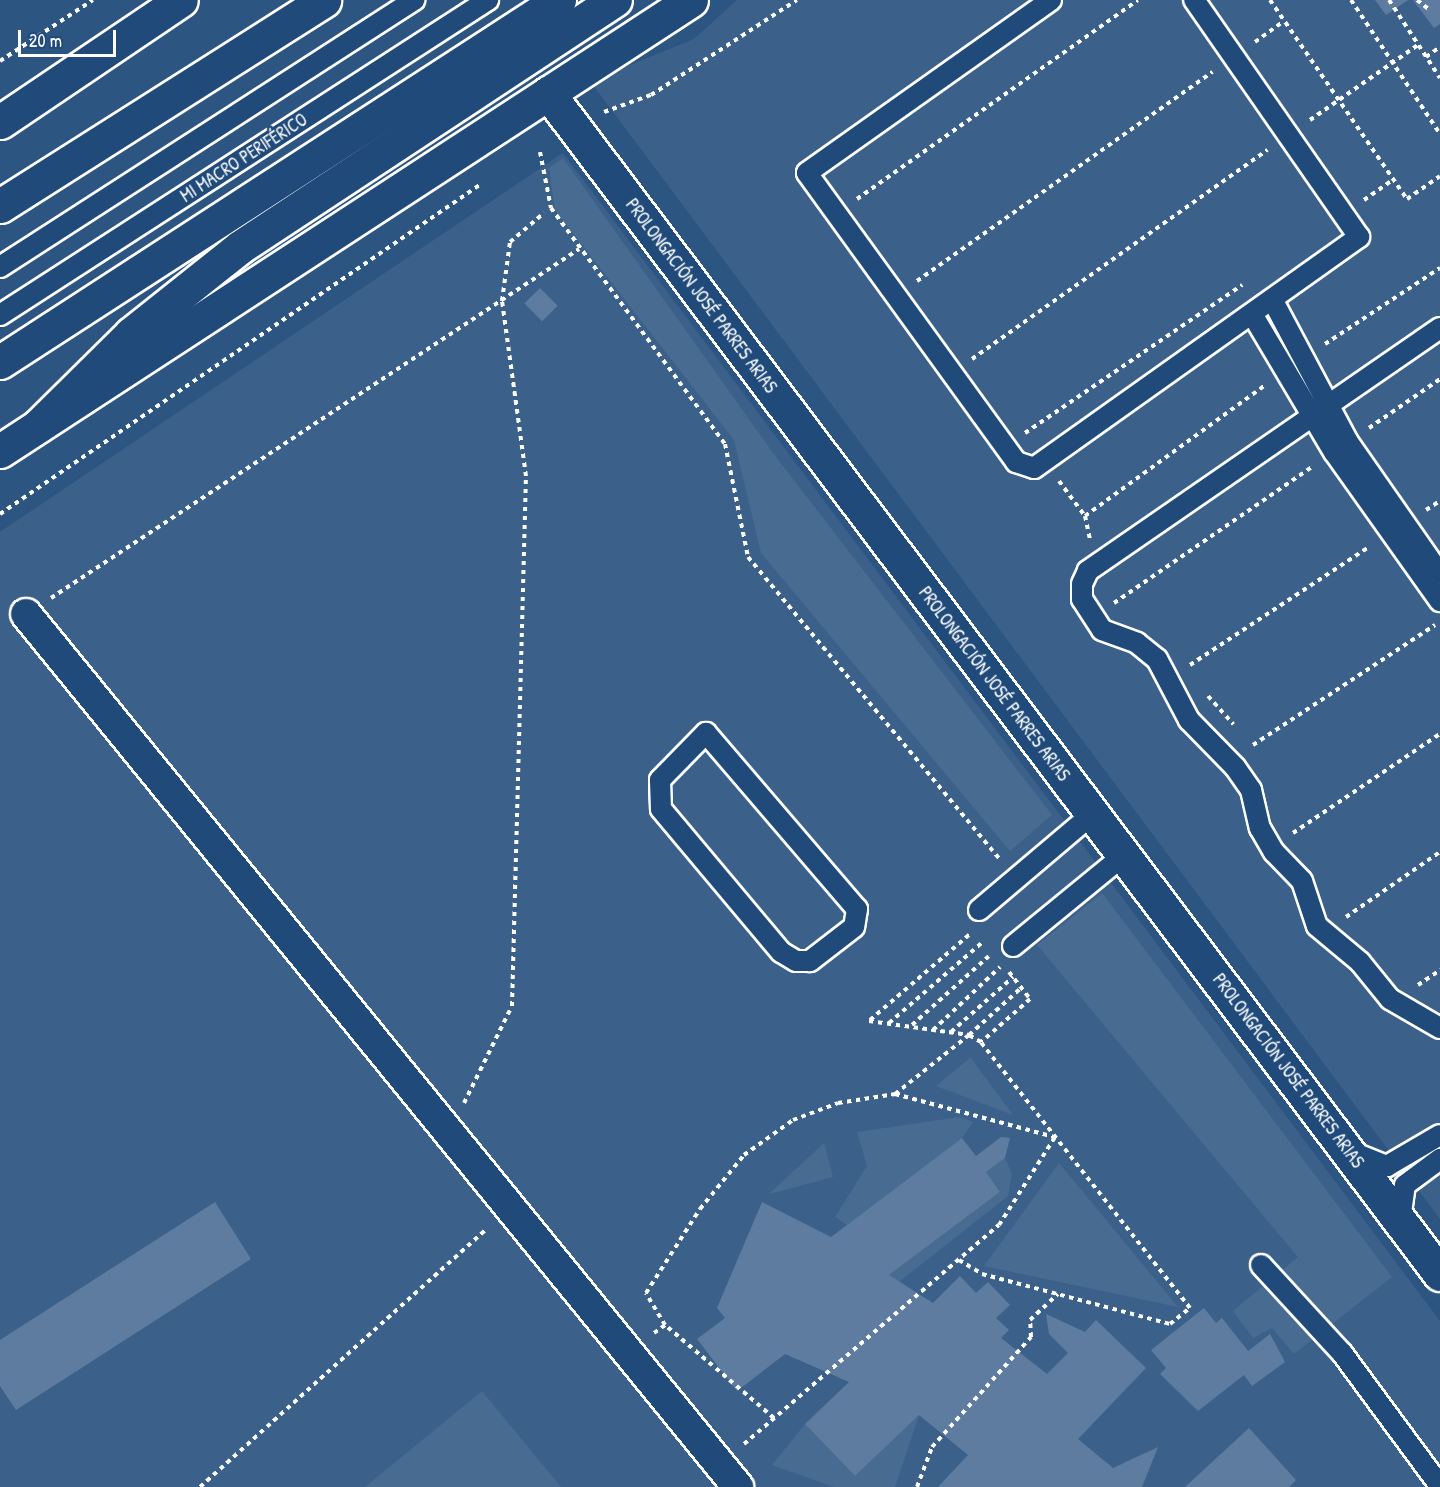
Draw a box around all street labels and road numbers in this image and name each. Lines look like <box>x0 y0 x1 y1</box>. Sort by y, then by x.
street label: MI MACRO PERIFÉRICO <box>177 109 311 207</box>
street label: PROLONGACIÓN JOSÉ PARRES ARIAS <box>621 195 781 397</box>
street label: PROLONGACIÓN JOSÉ PARRES ARIAS <box>914 583 1074 785</box>
street label: PROLONGACIÓN JOSÉ PARRES ARIAS <box>1208 970 1368 1172</box>

